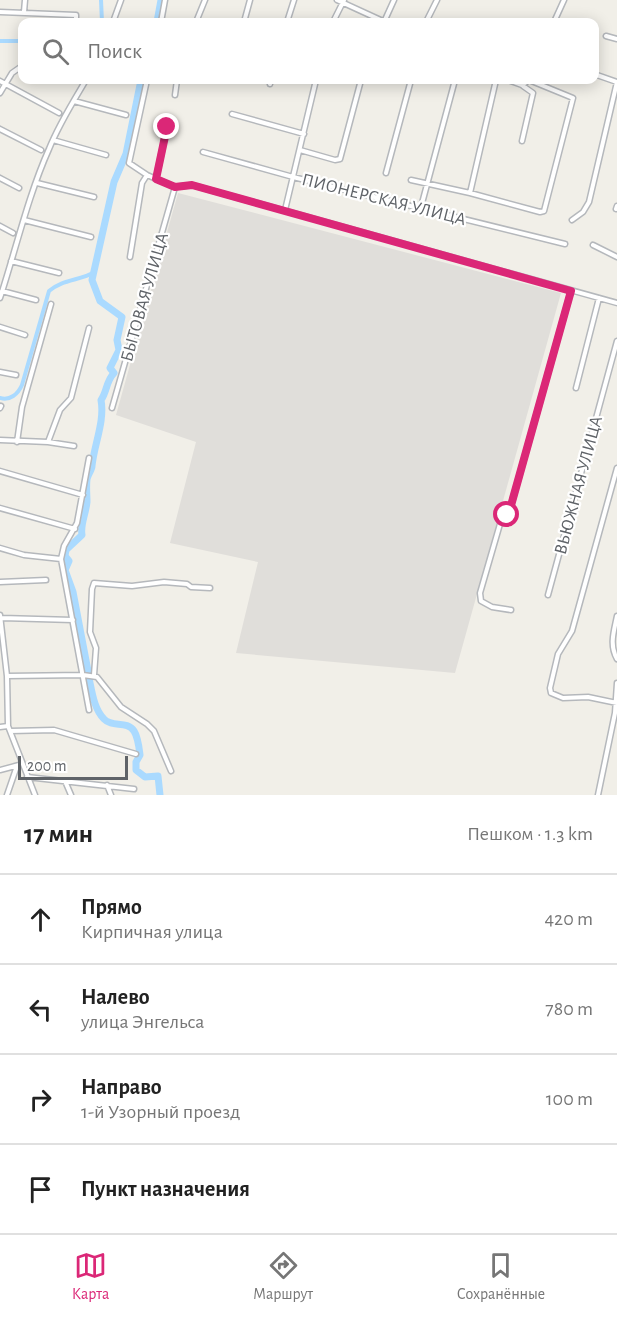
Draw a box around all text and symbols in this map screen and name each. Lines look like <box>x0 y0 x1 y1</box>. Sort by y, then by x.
search box <box>18 18 599 84</box>
icon: search <box>39 35 72 68</box>
text: Поиск <box>87 40 142 62</box>
route end <box>153 113 179 139</box>
street label: ПИОНЕРСКАЯ УЛИЦА <box>300 171 468 229</box>
street label: БЫТОВАЯ УЛИЦА <box>118 230 172 364</box>
street label: ВЬЮЖНАЯ УЛИЦА <box>552 414 606 556</box>
route start <box>493 501 519 527</box>
scale bar <box>18 753 128 780</box>
text: 200 m <box>27 758 67 774</box>
text: 17 мин <box>24 821 93 847</box>
text: Пешком · 1.3 km <box>467 824 593 844</box>
text: Прямо <box>81 896 142 918</box>
icon: ahead <box>24 903 57 936</box>
text: 420 m <box>544 909 593 929</box>
text: Кирпичная улица <box>81 922 223 942</box>
text: Налево <box>81 986 150 1008</box>
icon: left <box>24 993 57 1026</box>
text: 780 m <box>545 999 593 1019</box>
text: улица Энгельса <box>81 1012 204 1032</box>
text: Направо <box>81 1076 162 1098</box>
icon: right <box>24 1083 57 1116</box>
text: 100 m <box>546 1089 593 1109</box>
text: 1-й Узорный проезд <box>81 1102 240 1122</box>
icon: arrive <box>24 1173 57 1206</box>
text: Пункт назначения <box>81 1178 250 1200</box>
tab: Карта <box>72 1249 109 1304</box>
tab: Маршрут <box>253 1249 313 1304</box>
tab: Сохранённые <box>457 1249 545 1304</box>

